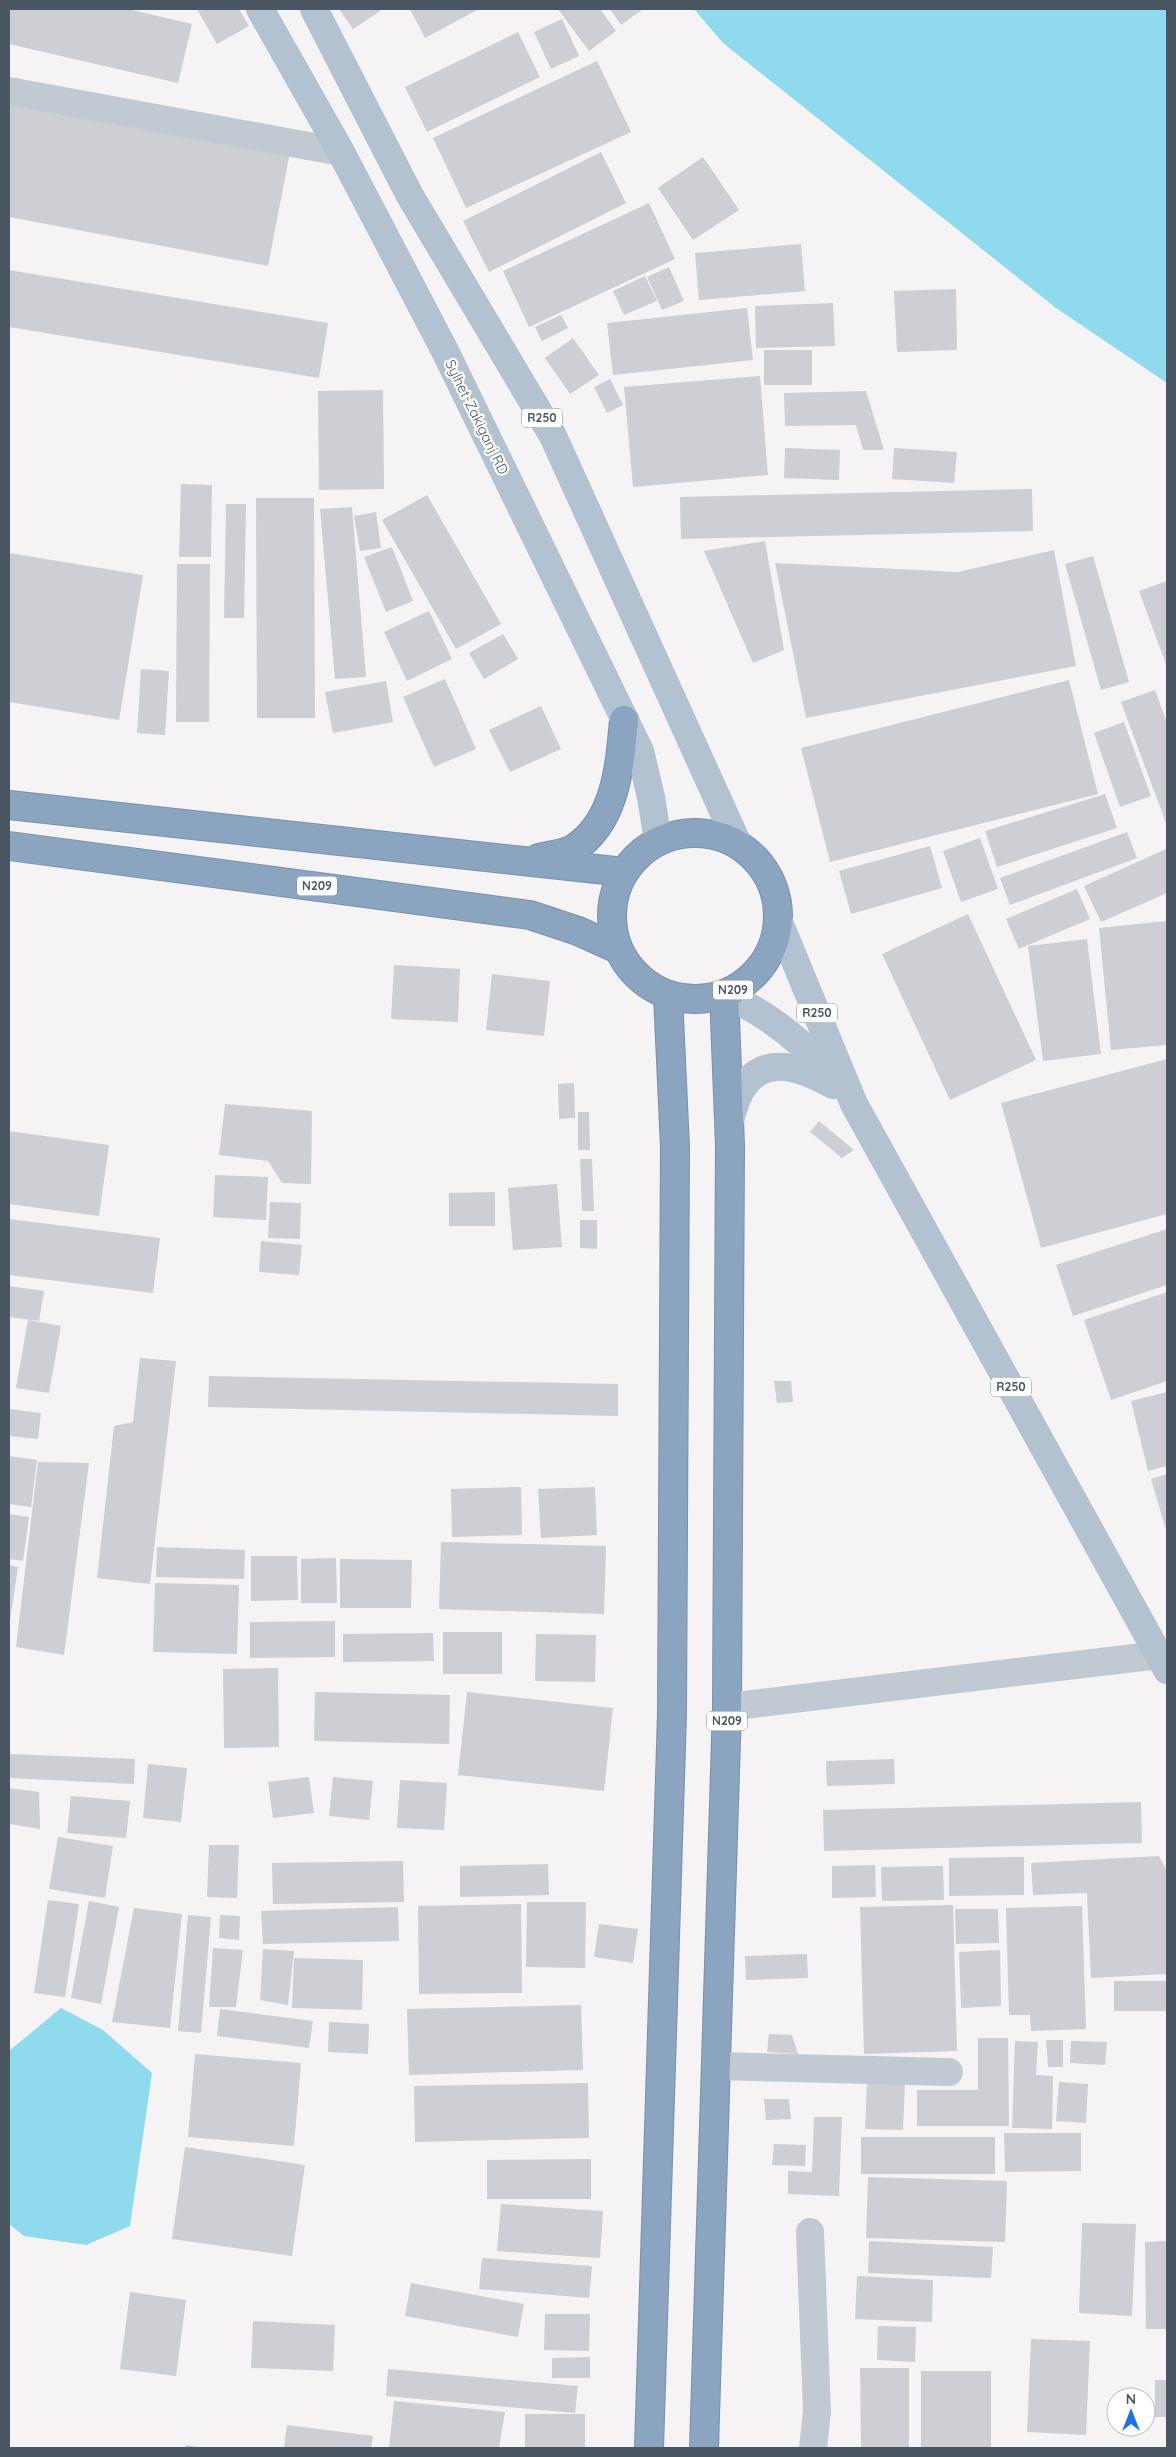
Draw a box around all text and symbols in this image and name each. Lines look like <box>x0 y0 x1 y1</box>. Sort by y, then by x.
street label: Sylhet-Zakiganj RD <box>441 357 513 477</box>
road number: R250 <box>522 408 562 428</box>
road number: N209 <box>297 876 337 896</box>
road number: N209 <box>713 980 753 1000</box>
road number: R250 <box>797 1004 837 1022</box>
road number: R250 <box>991 1378 1031 1396</box>
road number: N209 <box>707 1712 747 1730</box>
north arrow <box>1106 2387 1156 2437</box>
text: N <box>1126 2390 1136 2408</box>

